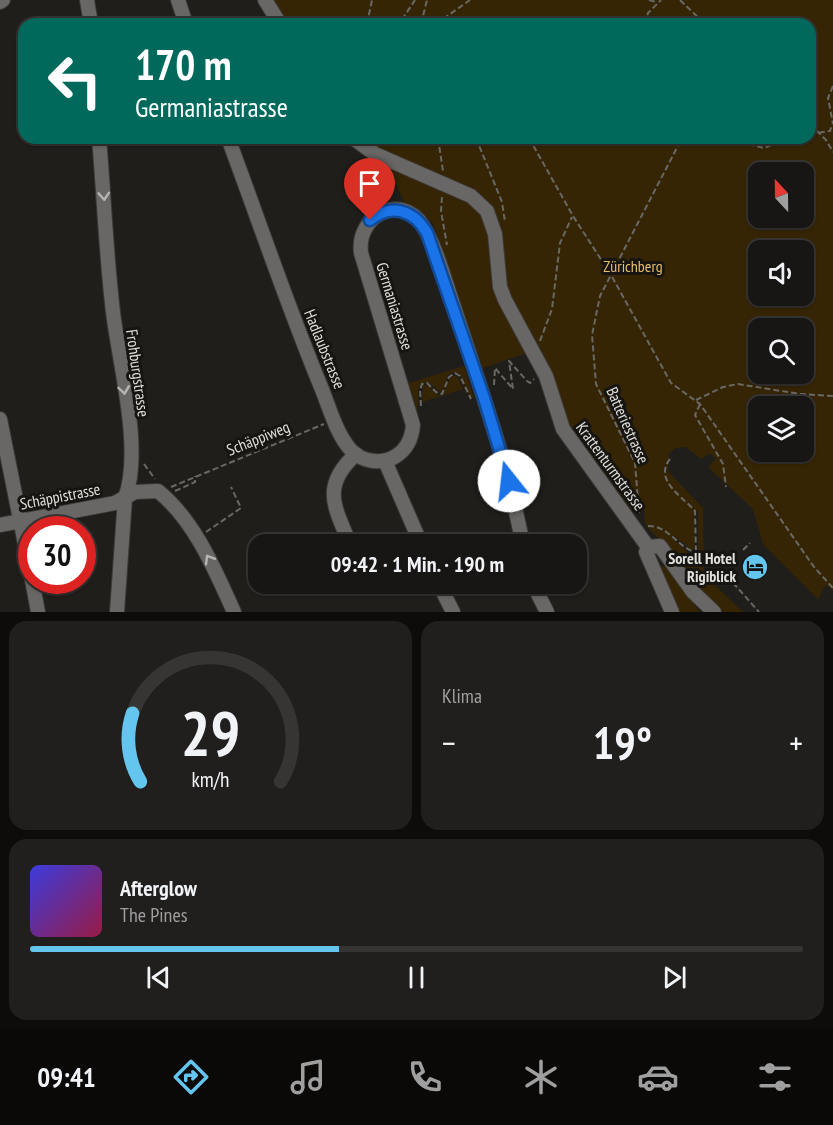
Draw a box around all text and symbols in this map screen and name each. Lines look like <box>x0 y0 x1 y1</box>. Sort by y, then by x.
text: 170 m <box>135 37 232 92</box>
icon: left <box>36 42 114 120</box>
text: Germaniastrasse <box>135 90 288 124</box>
pin <box>344 158 395 220</box>
north arrow <box>748 162 814 228</box>
map controls <box>748 162 814 462</box>
icon: arrive <box>353 167 386 200</box>
one-way arrow <box>97 192 110 201</box>
button: sound <box>748 240 814 306</box>
park label: Zürichberg <box>603 256 663 276</box>
street label: Germaniastrasse <box>372 260 418 352</box>
street label: Hadlaubstrasse <box>300 306 350 392</box>
button: search <box>748 318 814 384</box>
street label: Frohburgstrasse <box>122 328 154 418</box>
street label: Batteriestrasse <box>602 384 654 466</box>
one-way arrow <box>118 386 130 395</box>
button: layers <box>748 396 814 462</box>
street label: Schäppiweg <box>224 416 292 460</box>
street label: Krattenturmstrasse <box>572 418 650 514</box>
position arrow <box>477 449 541 513</box>
street label: Schäppistrasse <box>18 478 102 514</box>
speed limit sign: 30 <box>18 516 96 594</box>
place label: Sorell Hotel Rigiblick <box>668 548 736 586</box>
text: 09:42 · 1 Min. · 190 m <box>331 550 504 578</box>
hotel icon: Sorell Hotel Rigiblick <box>740 552 770 582</box>
one-way arrow <box>205 555 216 565</box>
text: Klima <box>442 683 482 709</box>
text: 29 <box>181 692 240 773</box>
text: 19° <box>593 713 652 771</box>
text: − <box>442 721 456 764</box>
text: + <box>789 721 803 764</box>
text: km/h <box>191 766 230 794</box>
text: Afterglow <box>120 874 197 902</box>
text: The Pines <box>120 902 187 928</box>
icon: previous <box>142 961 175 994</box>
icon: pause <box>400 961 433 994</box>
icon: next <box>658 961 691 994</box>
icon: directions <box>170 1056 212 1098</box>
icon: music <box>287 1056 329 1098</box>
icon: phone <box>404 1056 446 1098</box>
icon: climate <box>520 1056 562 1098</box>
icon: car <box>637 1056 679 1098</box>
icon: filters <box>754 1056 796 1098</box>
text: 09:41 <box>37 1060 96 1094</box>

